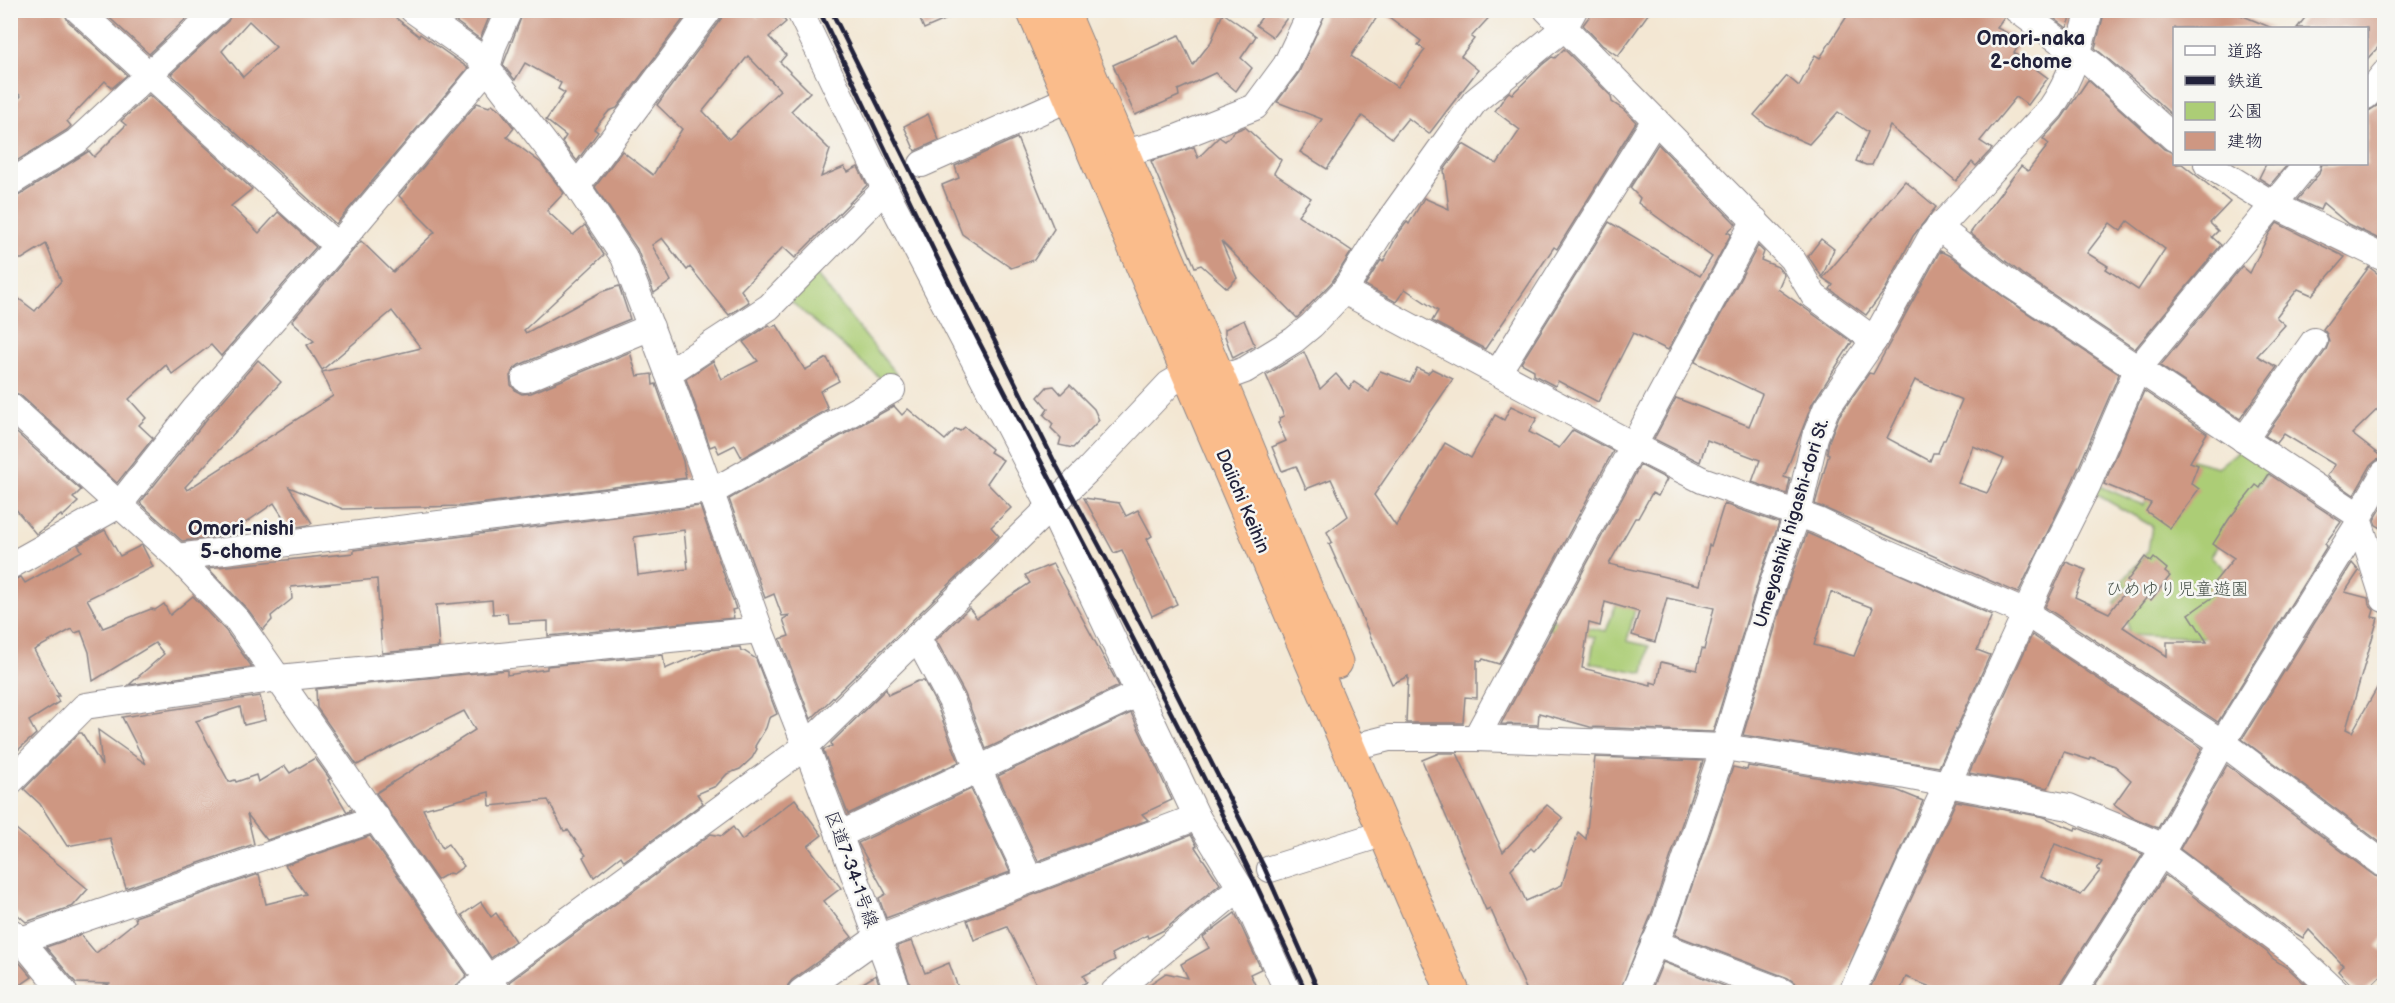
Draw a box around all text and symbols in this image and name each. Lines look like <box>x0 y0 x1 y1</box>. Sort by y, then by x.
district label: Omori-naka 2-chome <box>1977 27 2085 74</box>
legend <box>2173 27 2368 165</box>
text: 道路 <box>2227 41 2263 62</box>
text: 鉄道 <box>2227 71 2263 92</box>
text: 公園 <box>2227 101 2263 122</box>
text: 建物 <box>2227 131 2263 152</box>
street label: Umeyashiki higashi-dori St. <box>1750 416 1833 630</box>
street label: Daiichi Keihin <box>1211 446 1274 556</box>
district label: Omori-nishi 5-chome <box>188 517 294 564</box>
park label: ひめゆり児童遊園 <box>2105 579 2249 600</box>
street label: 区道7-34-1号線 <box>821 808 882 931</box>

